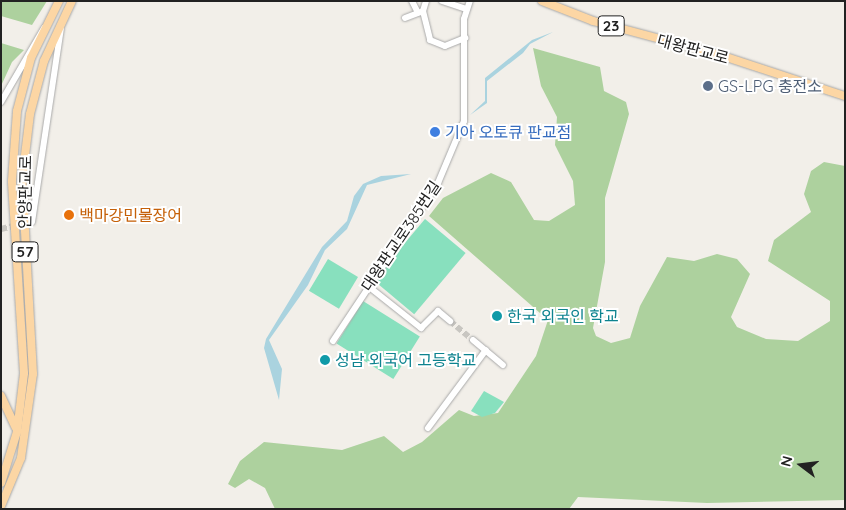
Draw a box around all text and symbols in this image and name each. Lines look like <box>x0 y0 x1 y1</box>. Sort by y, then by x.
road number: 23 <box>597 14 625 38</box>
street label: 대왕판교로 <box>655 30 731 68</box>
place label: GS-LPG 충전소 <box>718 76 822 96</box>
marker: GS-LPG 충전소 <box>702 80 714 92</box>
place label: 기아 오토큐 판교점 <box>445 122 571 142</box>
marker: 기아 오토큐 판교점 <box>429 126 441 138</box>
street label: 안양판교로 <box>15 155 35 229</box>
street label: 대왕판교로385번길 <box>357 177 445 295</box>
place label: 백마강민물장어 <box>79 205 182 225</box>
marker: 백마강민물장어 <box>63 209 75 221</box>
road number: 57 <box>11 240 39 264</box>
place label: 한국 외국인 학교 <box>507 306 619 326</box>
marker: 한국 외국인 학교 <box>491 310 503 322</box>
place label: 성남 외국어 고등학교 <box>335 350 476 370</box>
marker: 성남 외국어 고등학교 <box>319 354 331 366</box>
north arrow <box>776 440 826 490</box>
text: N <box>776 454 797 468</box>

